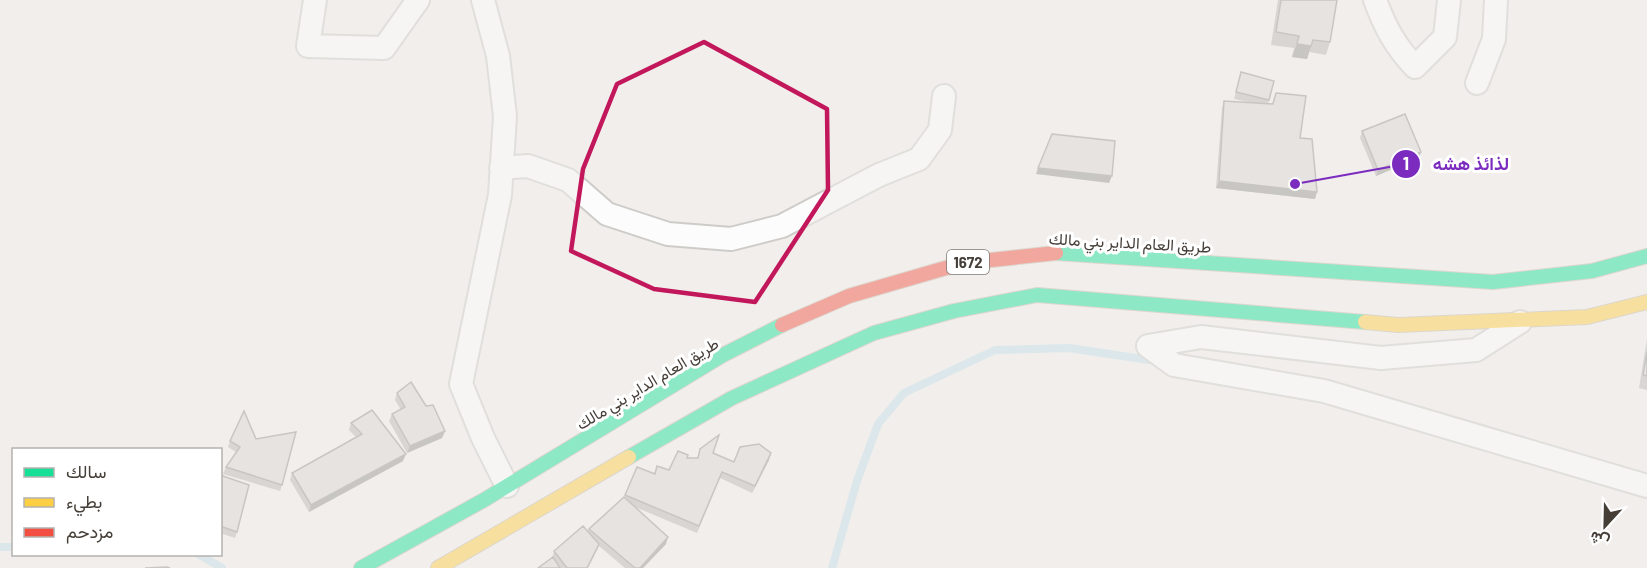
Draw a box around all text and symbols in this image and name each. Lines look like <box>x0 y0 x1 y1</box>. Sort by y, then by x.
callout: لذائذ هشه <box>1391 146 1521 182</box>
text: 1 <box>1403 152 1409 174</box>
text: لذائذ هشه <box>1433 152 1509 174</box>
street label: طريق العام الداير بني مالك <box>1048 228 1212 261</box>
road number: 1672 <box>947 250 989 274</box>
street label: طريق العام الداير بني مالك <box>572 333 724 437</box>
legend <box>12 448 222 556</box>
text: سالك <box>66 460 106 482</box>
text: بطيء <box>66 490 102 517</box>
north arrow <box>1575 496 1635 556</box>
text: مزدحم <box>66 520 113 544</box>
text: ش <box>1587 527 1612 553</box>

